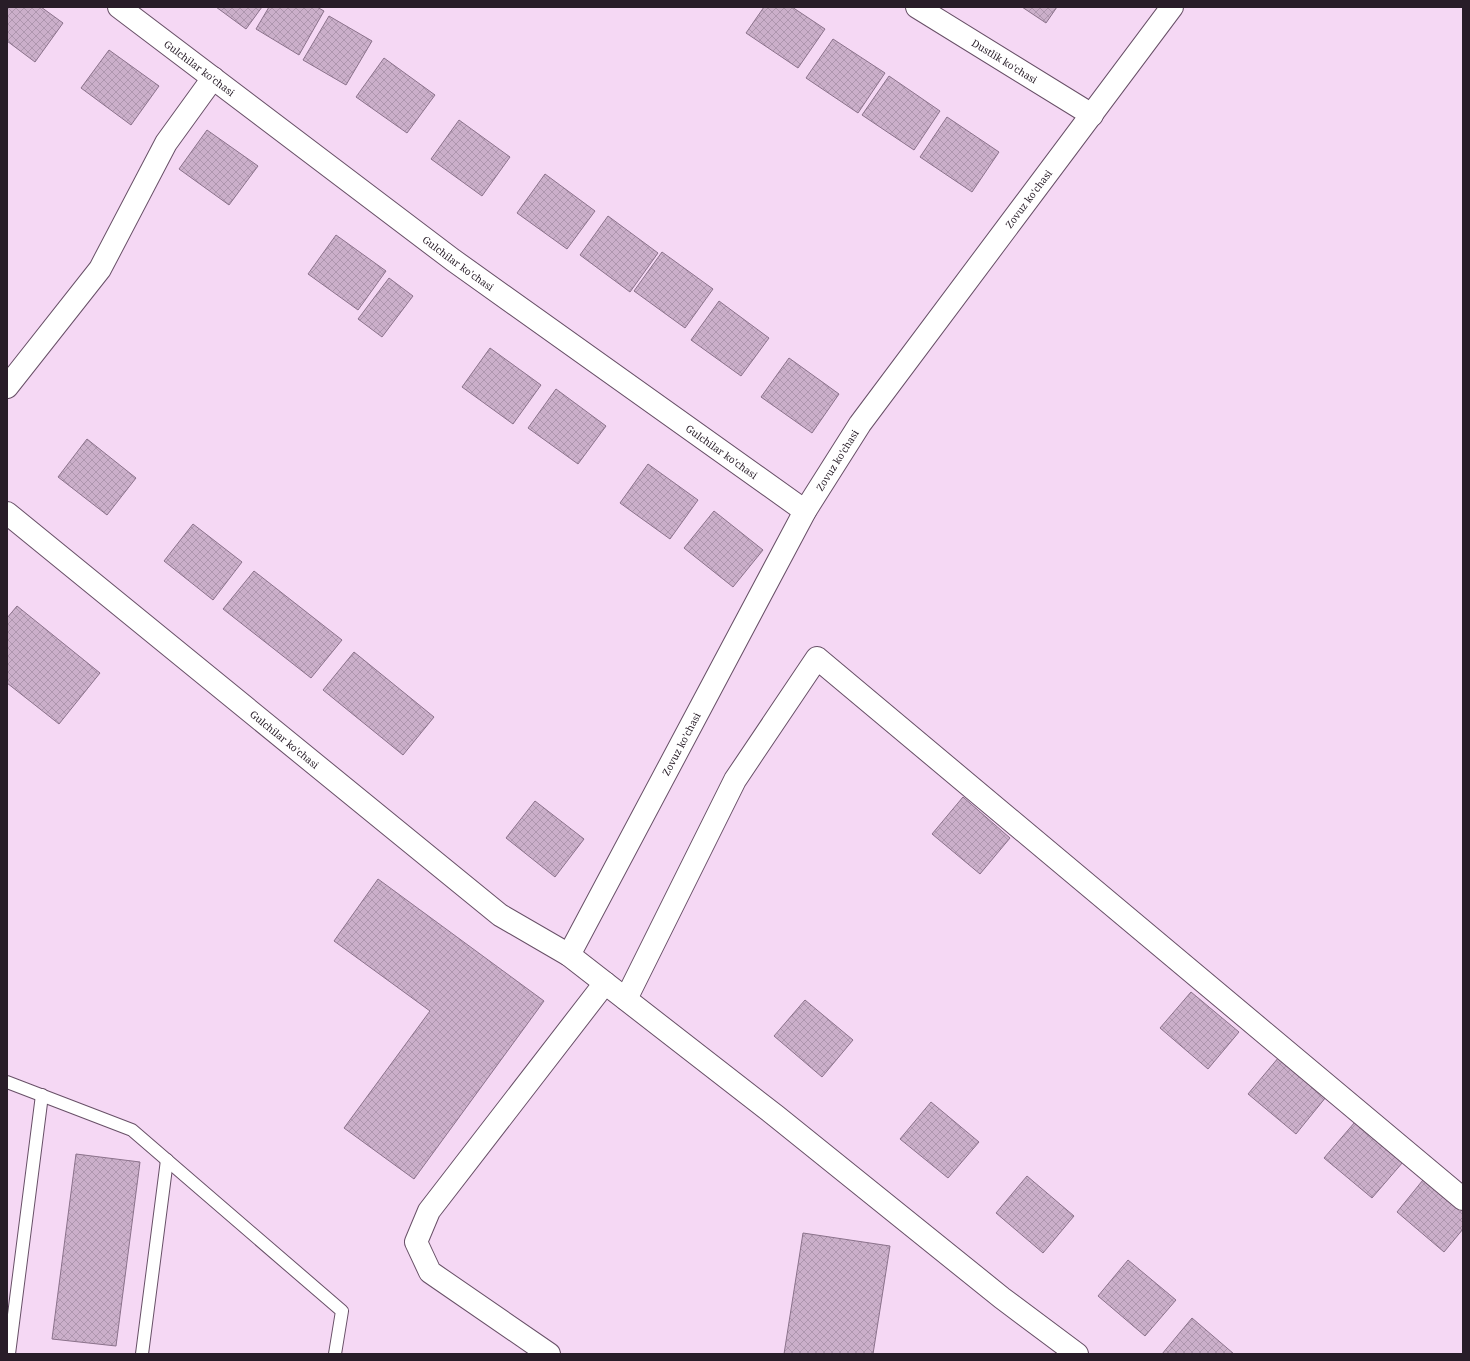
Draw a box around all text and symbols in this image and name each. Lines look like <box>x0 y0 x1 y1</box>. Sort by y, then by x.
street label: Dustlik ko'chasi <box>969 36 1041 87</box>
street label: Gulchilar ko'chasi <box>161 37 238 100</box>
street label: Zovuz ko'chasi <box>1002 166 1055 231</box>
street label: Gulchilar ko'chasi <box>420 232 497 294</box>
street label: Gulchilar ko'chasi <box>683 421 761 482</box>
street label: Zovuz ko'chasi <box>813 426 862 493</box>
street label: Gulchilar ko'chasi <box>247 707 323 772</box>
street label: Zovuz ko'chasi <box>659 709 704 778</box>

